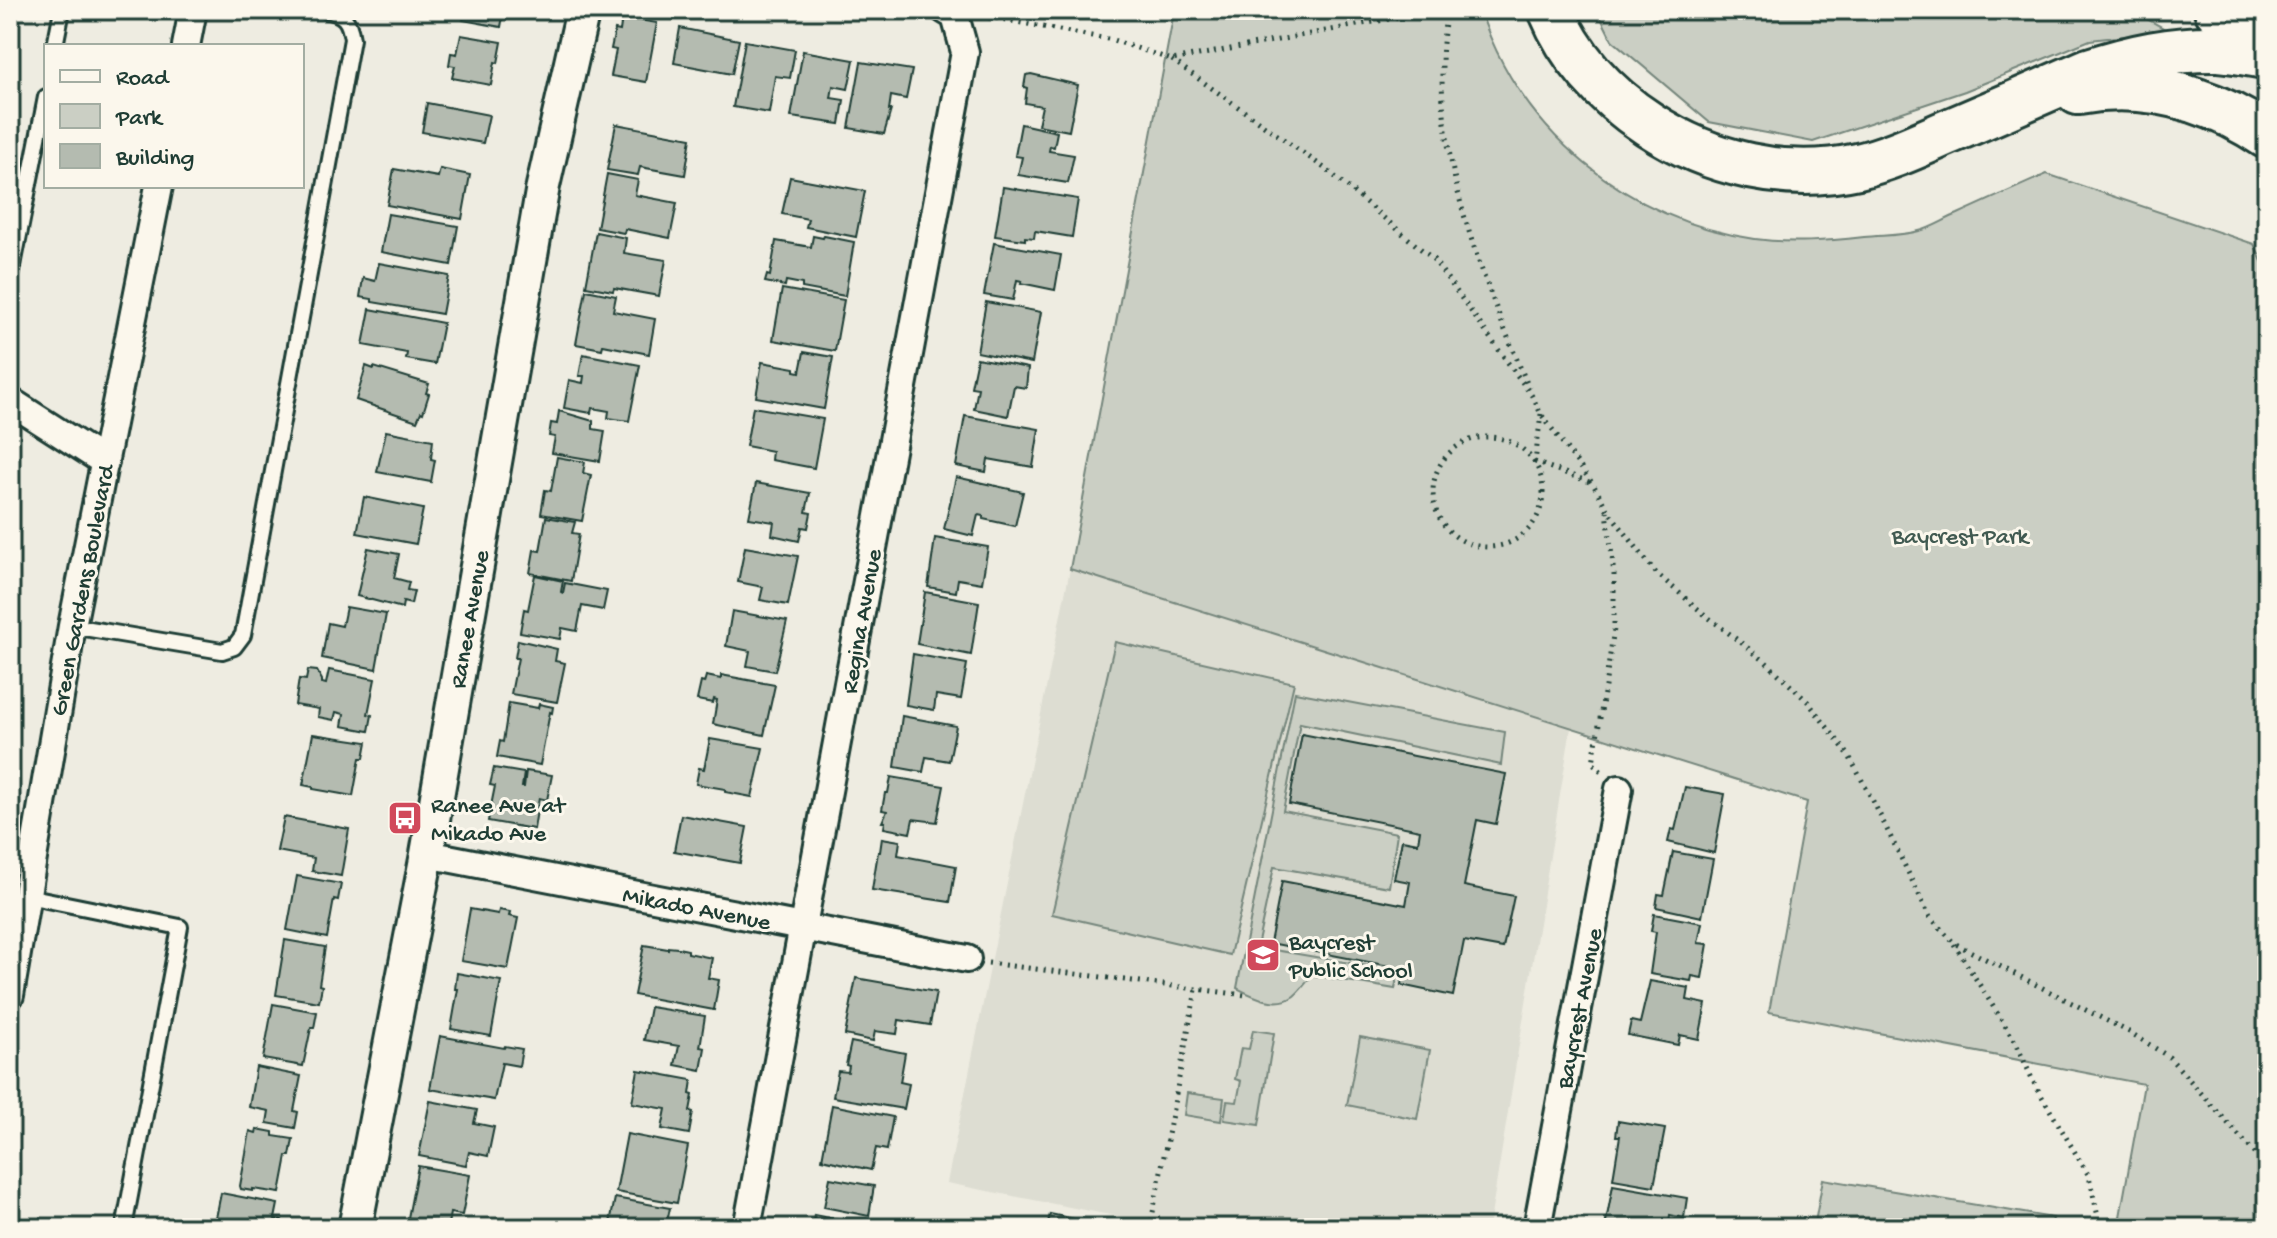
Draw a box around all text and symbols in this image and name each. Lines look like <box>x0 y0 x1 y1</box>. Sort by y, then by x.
legend <box>44 44 304 188</box>
text: Road <box>116 65 170 94</box>
text: Park <box>115 105 164 134</box>
text: Building <box>115 145 194 174</box>
street label: Green Gardens Boulevard <box>46 461 123 719</box>
park label: Baycrest Park <box>1891 524 2031 553</box>
street label: Regina Avenue <box>836 546 891 696</box>
street label: Ranee Avenue <box>445 548 498 691</box>
place label: Ranee Ave at Mikado Ave <box>431 793 567 850</box>
bus stop icon: Ranee Ave at Mikado Ave <box>386 799 424 837</box>
street label: Mikado Avenue <box>620 882 773 939</box>
street label: Baycrest Avenue <box>1551 925 1611 1092</box>
place label: Baycrest Public School <box>1288 930 1413 987</box>
school or university icon: Baycrest Public School <box>1244 936 1282 974</box>

